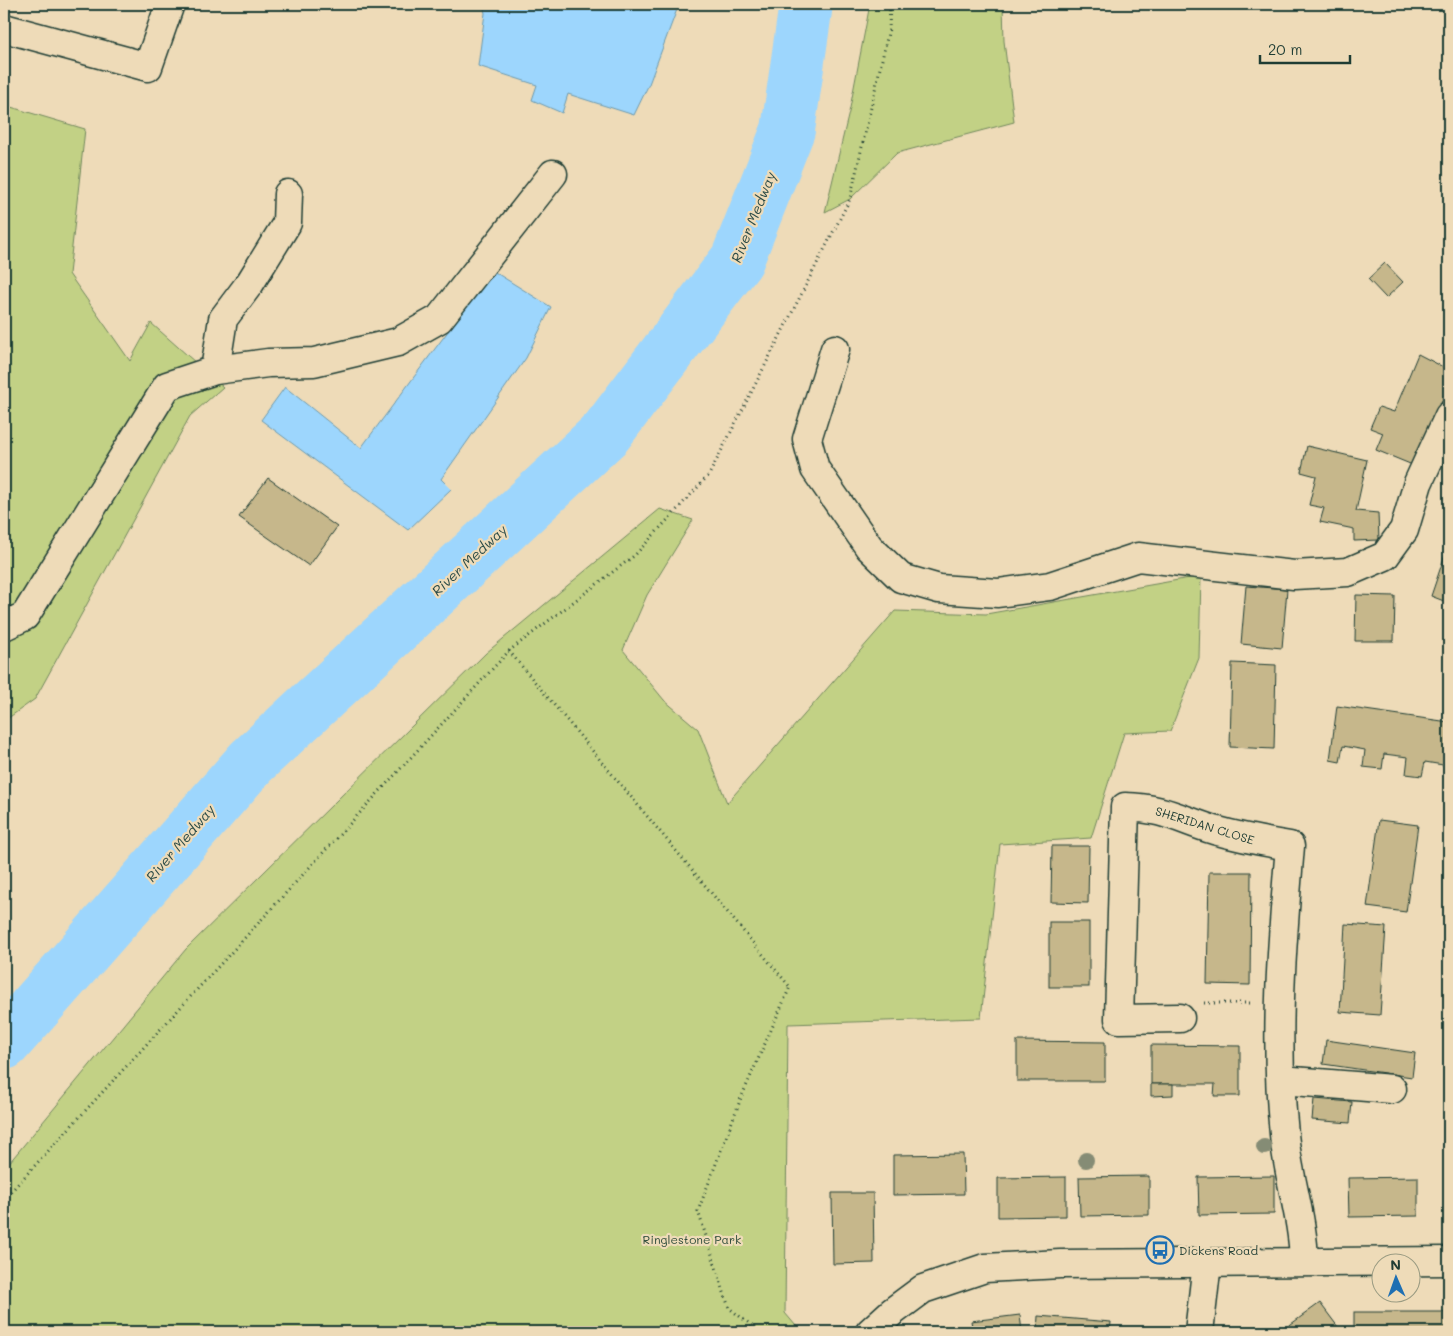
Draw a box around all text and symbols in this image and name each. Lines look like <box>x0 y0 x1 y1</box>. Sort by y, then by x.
scale bar <box>1260 32 1350 64</box>
text: 20 m <box>1268 39 1302 59</box>
water label: River Medway <box>726 168 780 265</box>
water label: River Medway <box>427 520 511 600</box>
water label: River Medway <box>141 800 219 886</box>
street label: SHERIDAN CLOSE <box>1154 802 1256 848</box>
park label: Ringlestone Park <box>643 1231 741 1247</box>
bus stop icon: Dickens Road <box>1145 1235 1175 1265</box>
place label: Dickens Road <box>1179 1242 1258 1258</box>
north arrow <box>1370 1254 1420 1304</box>
text: N <box>1390 1255 1401 1274</box>

